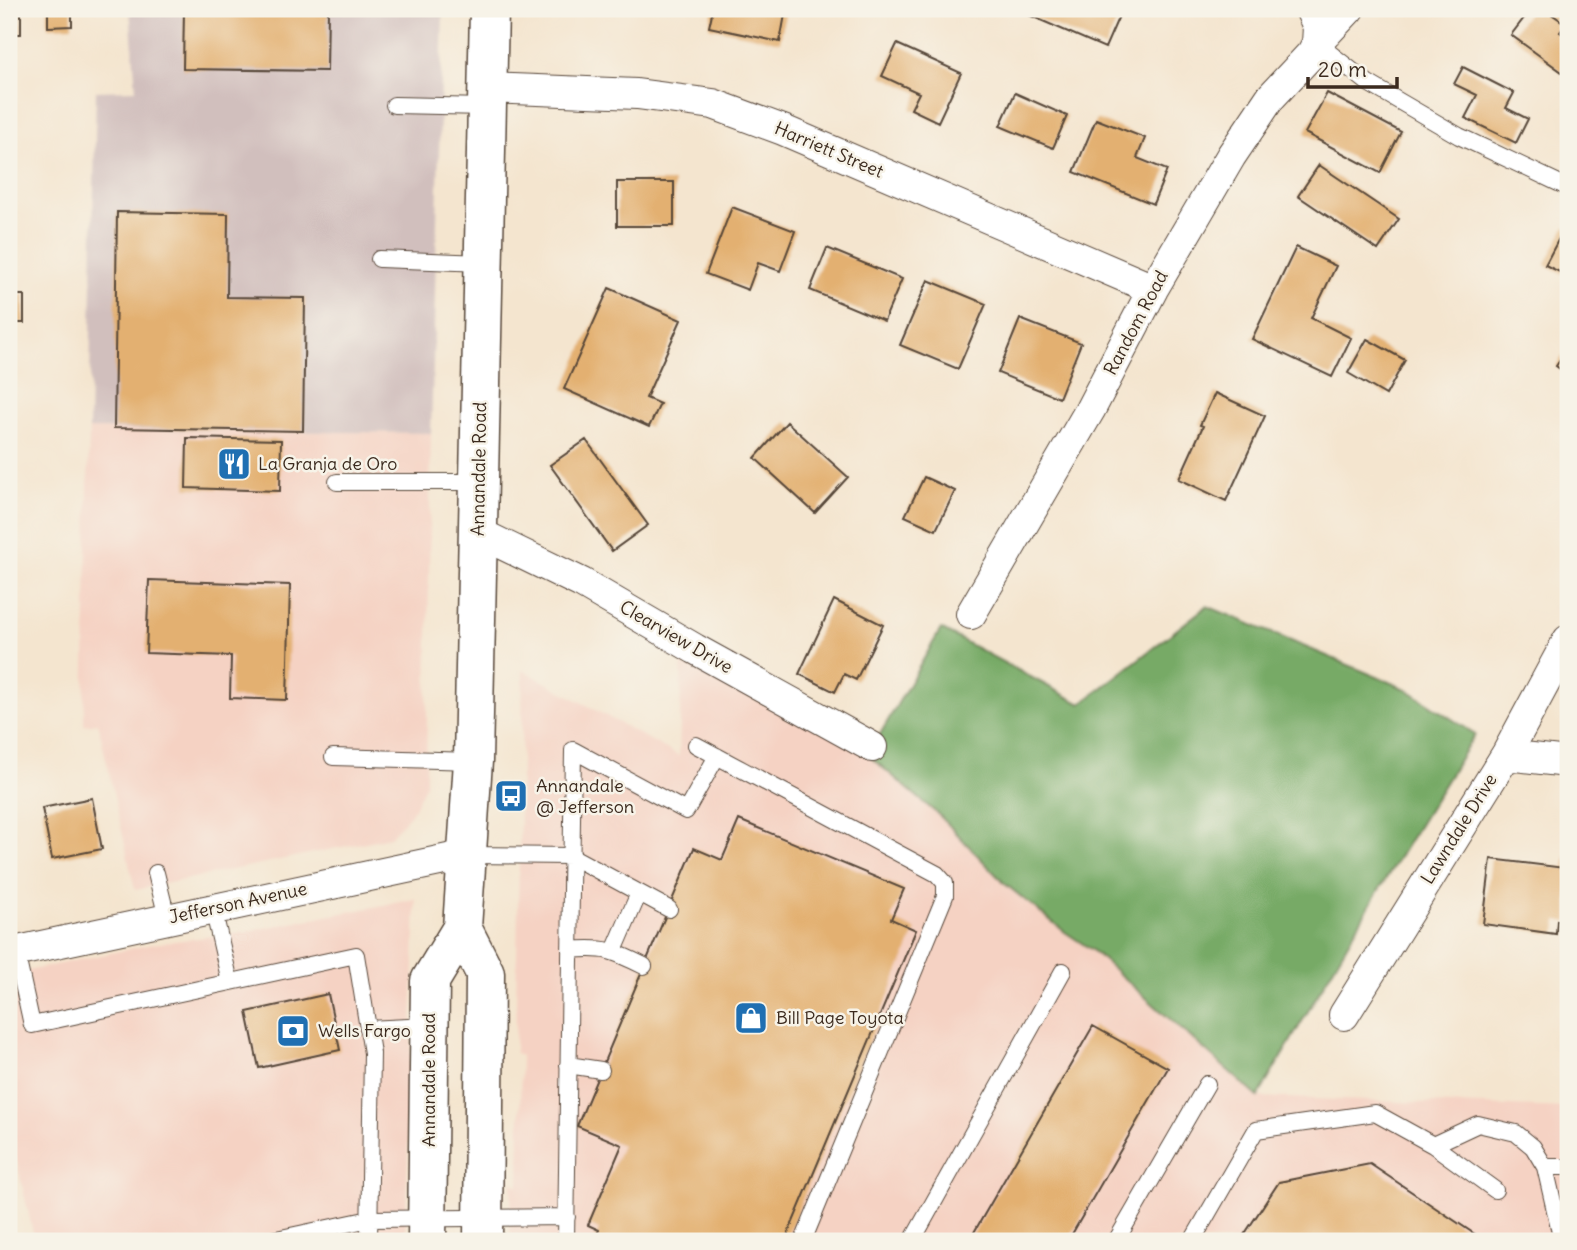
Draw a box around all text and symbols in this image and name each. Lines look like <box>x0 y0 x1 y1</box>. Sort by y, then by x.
scale bar <box>1308 46 1397 90</box>
text: 20 m <box>1318 56 1367 83</box>
street label: Harriett Street <box>771 116 887 183</box>
street label: Random Road <box>1098 266 1173 379</box>
street label: Annandale Road <box>466 401 491 536</box>
restaurant icon: La Granja de Oro <box>215 445 253 483</box>
place label: La Granja de Oro <box>258 452 397 475</box>
street label: Clearview Drive <box>616 595 737 678</box>
street label: Lawndale Drive <box>1415 769 1502 888</box>
place label: Annandale @ Jefferson <box>536 774 634 818</box>
bus stop icon: Annandale @ Jefferson <box>492 777 530 815</box>
street label: Jefferson Avenue <box>167 877 309 928</box>
shop icon: Bill Page Toyota <box>732 999 770 1037</box>
place label: Bill Page Toyota <box>776 1006 904 1029</box>
bank icon: Wells Fargo <box>274 1012 312 1050</box>
street label: Annandale Road <box>417 1012 440 1147</box>
place label: Wells Fargo <box>318 1019 411 1042</box>

